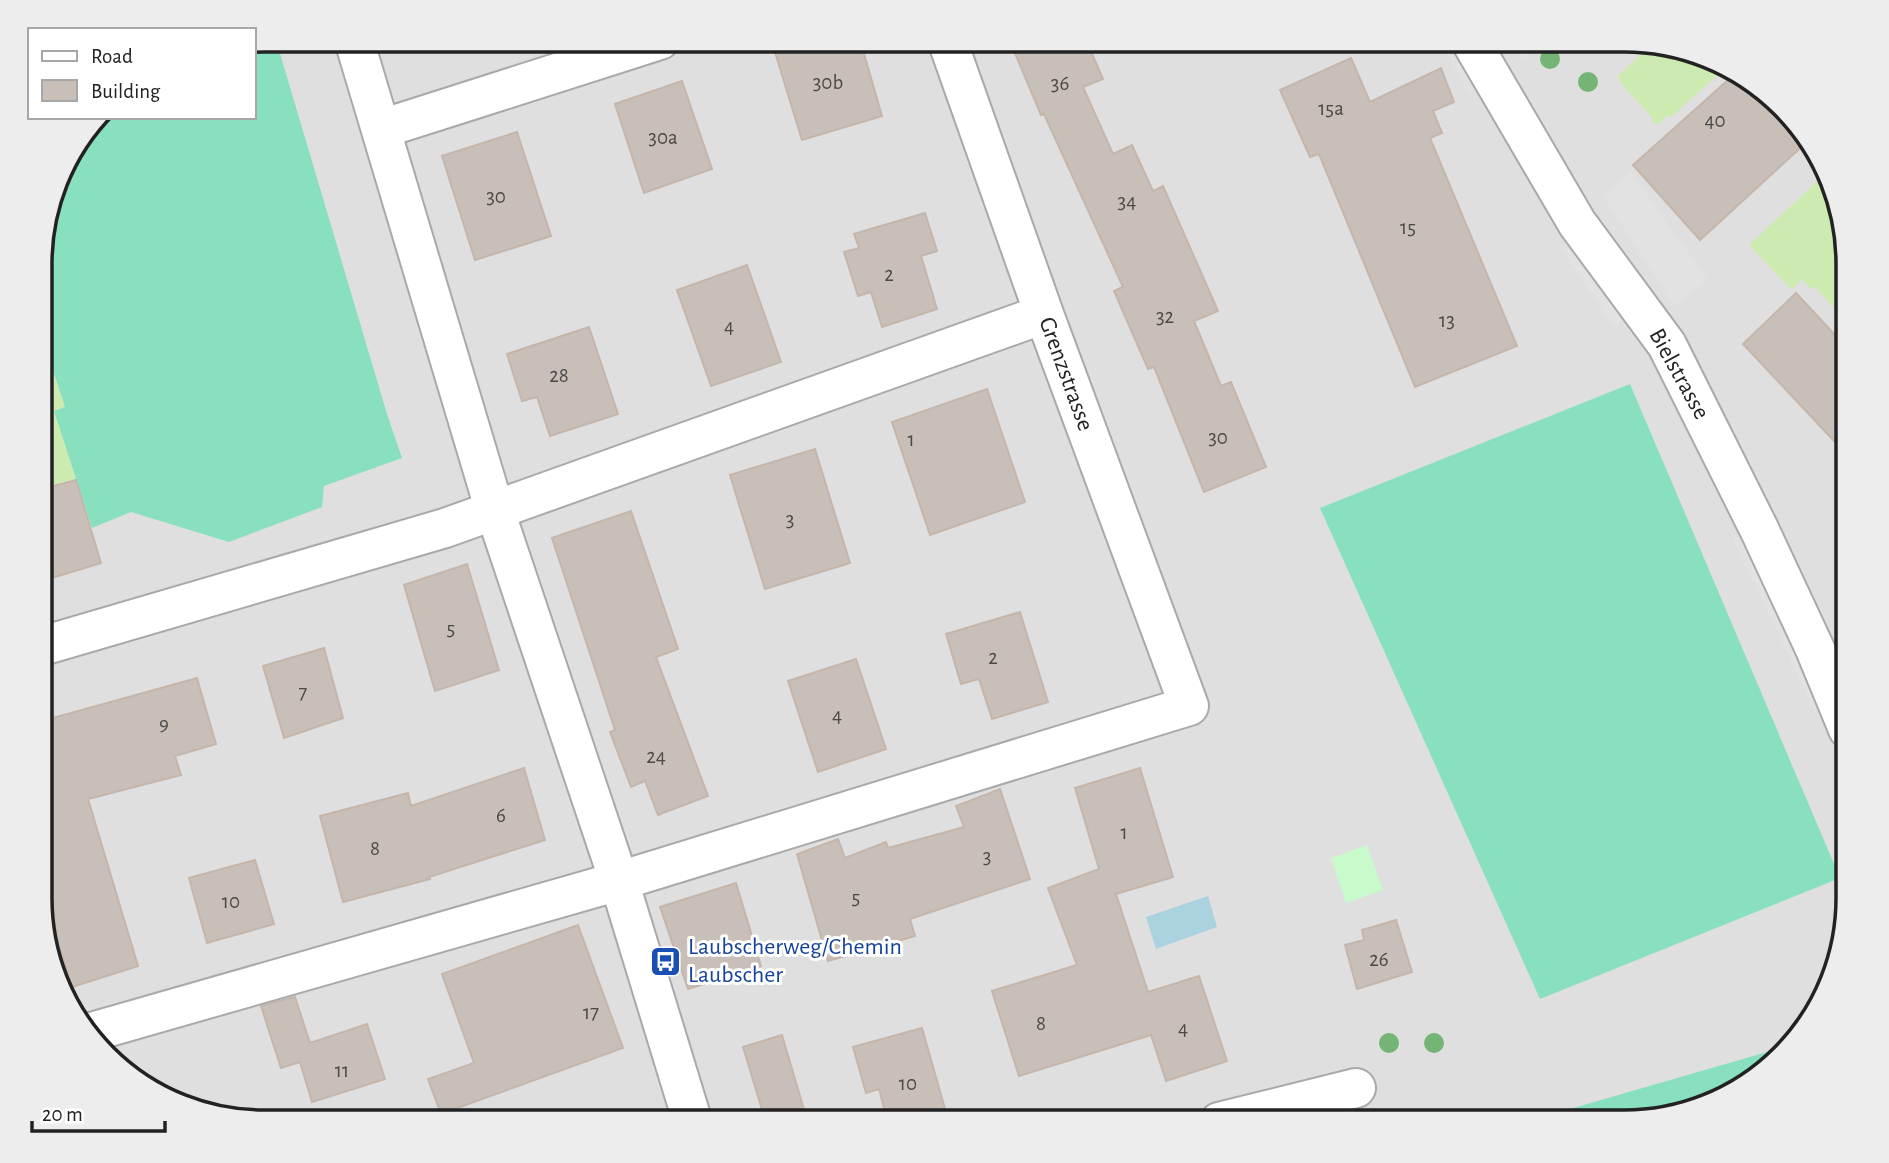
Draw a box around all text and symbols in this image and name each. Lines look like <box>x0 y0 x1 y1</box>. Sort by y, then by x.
legend <box>28 28 256 119</box>
text: Road <box>91 46 133 67</box>
house number: 30b <box>813 72 843 93</box>
house number: 36 <box>1051 73 1069 94</box>
text: Building <box>91 81 161 102</box>
house number: 15a <box>1318 98 1344 119</box>
house number: 40 <box>1704 110 1726 131</box>
house number: 30a <box>648 127 678 148</box>
house number: 30 <box>486 186 506 207</box>
house number: 34 <box>1118 191 1136 212</box>
house number: 15 <box>1400 217 1416 238</box>
house number: 2 <box>884 264 894 285</box>
house number: 32 <box>1156 306 1174 327</box>
house number: 13 <box>1439 310 1455 331</box>
street label: Grenzstrasse <box>1034 314 1098 434</box>
house number: 4 <box>724 316 734 337</box>
street label: Bielstrasse <box>1644 325 1714 423</box>
house number: 28 <box>549 365 569 386</box>
house number: 30 <box>1208 427 1228 448</box>
house number: 1 <box>907 429 915 450</box>
house number: 3 <box>786 509 794 530</box>
house number: 5 <box>447 618 455 639</box>
house number: 2 <box>988 647 998 668</box>
house number: 7 <box>299 682 308 703</box>
house number: 4 <box>832 705 842 726</box>
house number: 9 <box>159 713 169 734</box>
house number: 24 <box>646 746 666 767</box>
house number: 6 <box>496 805 506 826</box>
house number: 1 <box>1120 822 1128 843</box>
house number: 8 <box>370 838 380 859</box>
house number: 3 <box>983 846 991 867</box>
house number: 5 <box>852 887 860 908</box>
house number: 10 <box>222 891 240 912</box>
place label: Laubscherweg/Chemin Laubscher <box>688 935 902 987</box>
bus stop icon: Laubscherweg/Chemin Laubscher <box>648 944 682 978</box>
house number: 26 <box>1369 949 1389 970</box>
house number: 17 <box>583 1002 599 1023</box>
house number: 8 <box>1036 1013 1046 1034</box>
house number: 4 <box>1178 1018 1188 1039</box>
house number: 11 <box>335 1060 349 1081</box>
house number: 10 <box>899 1073 917 1094</box>
scale bar <box>32 1090 164 1134</box>
text: 20 m <box>42 1104 83 1125</box>

